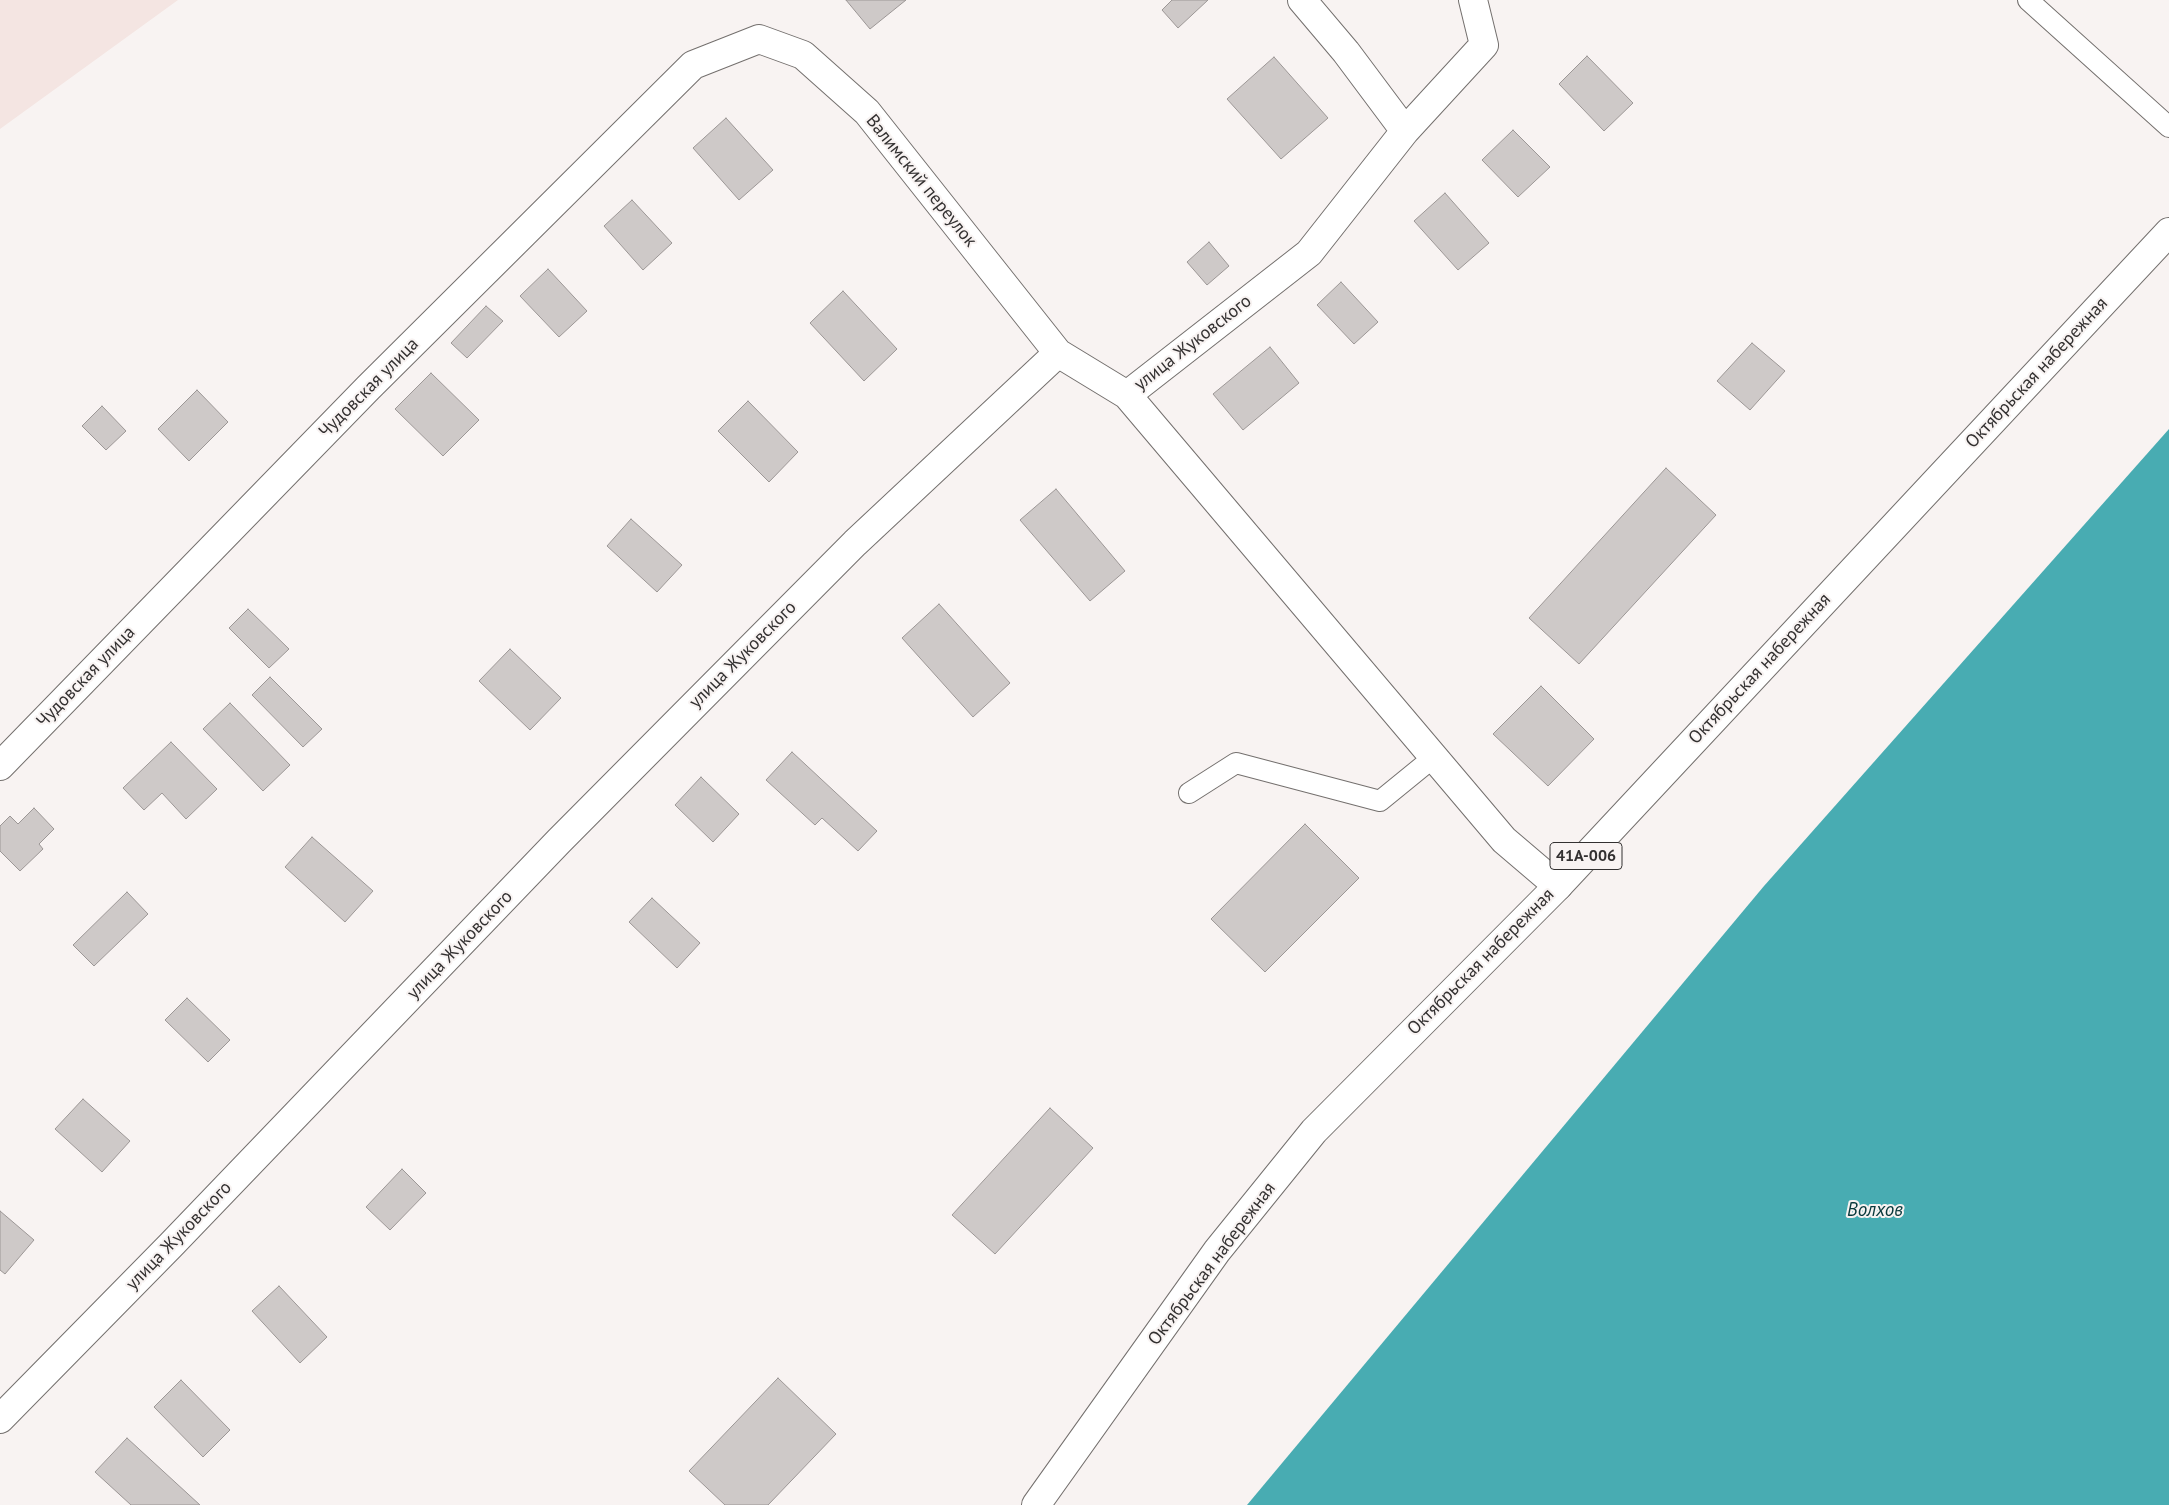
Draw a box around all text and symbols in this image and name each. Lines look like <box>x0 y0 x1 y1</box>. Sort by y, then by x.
street label: Валимский переулок <box>861 111 981 251</box>
street label: улица Жуковского <box>1130 291 1256 395</box>
street label: Октябрьская набережная <box>1961 293 2113 453</box>
street label: Чудовская улица <box>315 334 423 442</box>
street label: Октябрьская набережная <box>1684 589 1836 749</box>
street label: улица Жуковского <box>685 597 801 713</box>
street label: Чудовская улица <box>32 622 140 732</box>
road number: 41А-006 <box>1550 842 1622 869</box>
street label: Октябрьская набережная <box>1403 884 1559 1040</box>
street label: улица Жуковского <box>403 886 517 1004</box>
street label: улица Жуковского <box>122 1177 236 1295</box>
street label: Октябрьская набережная <box>1144 1178 1280 1350</box>
water label: Волхов <box>1847 1200 1903 1222</box>

